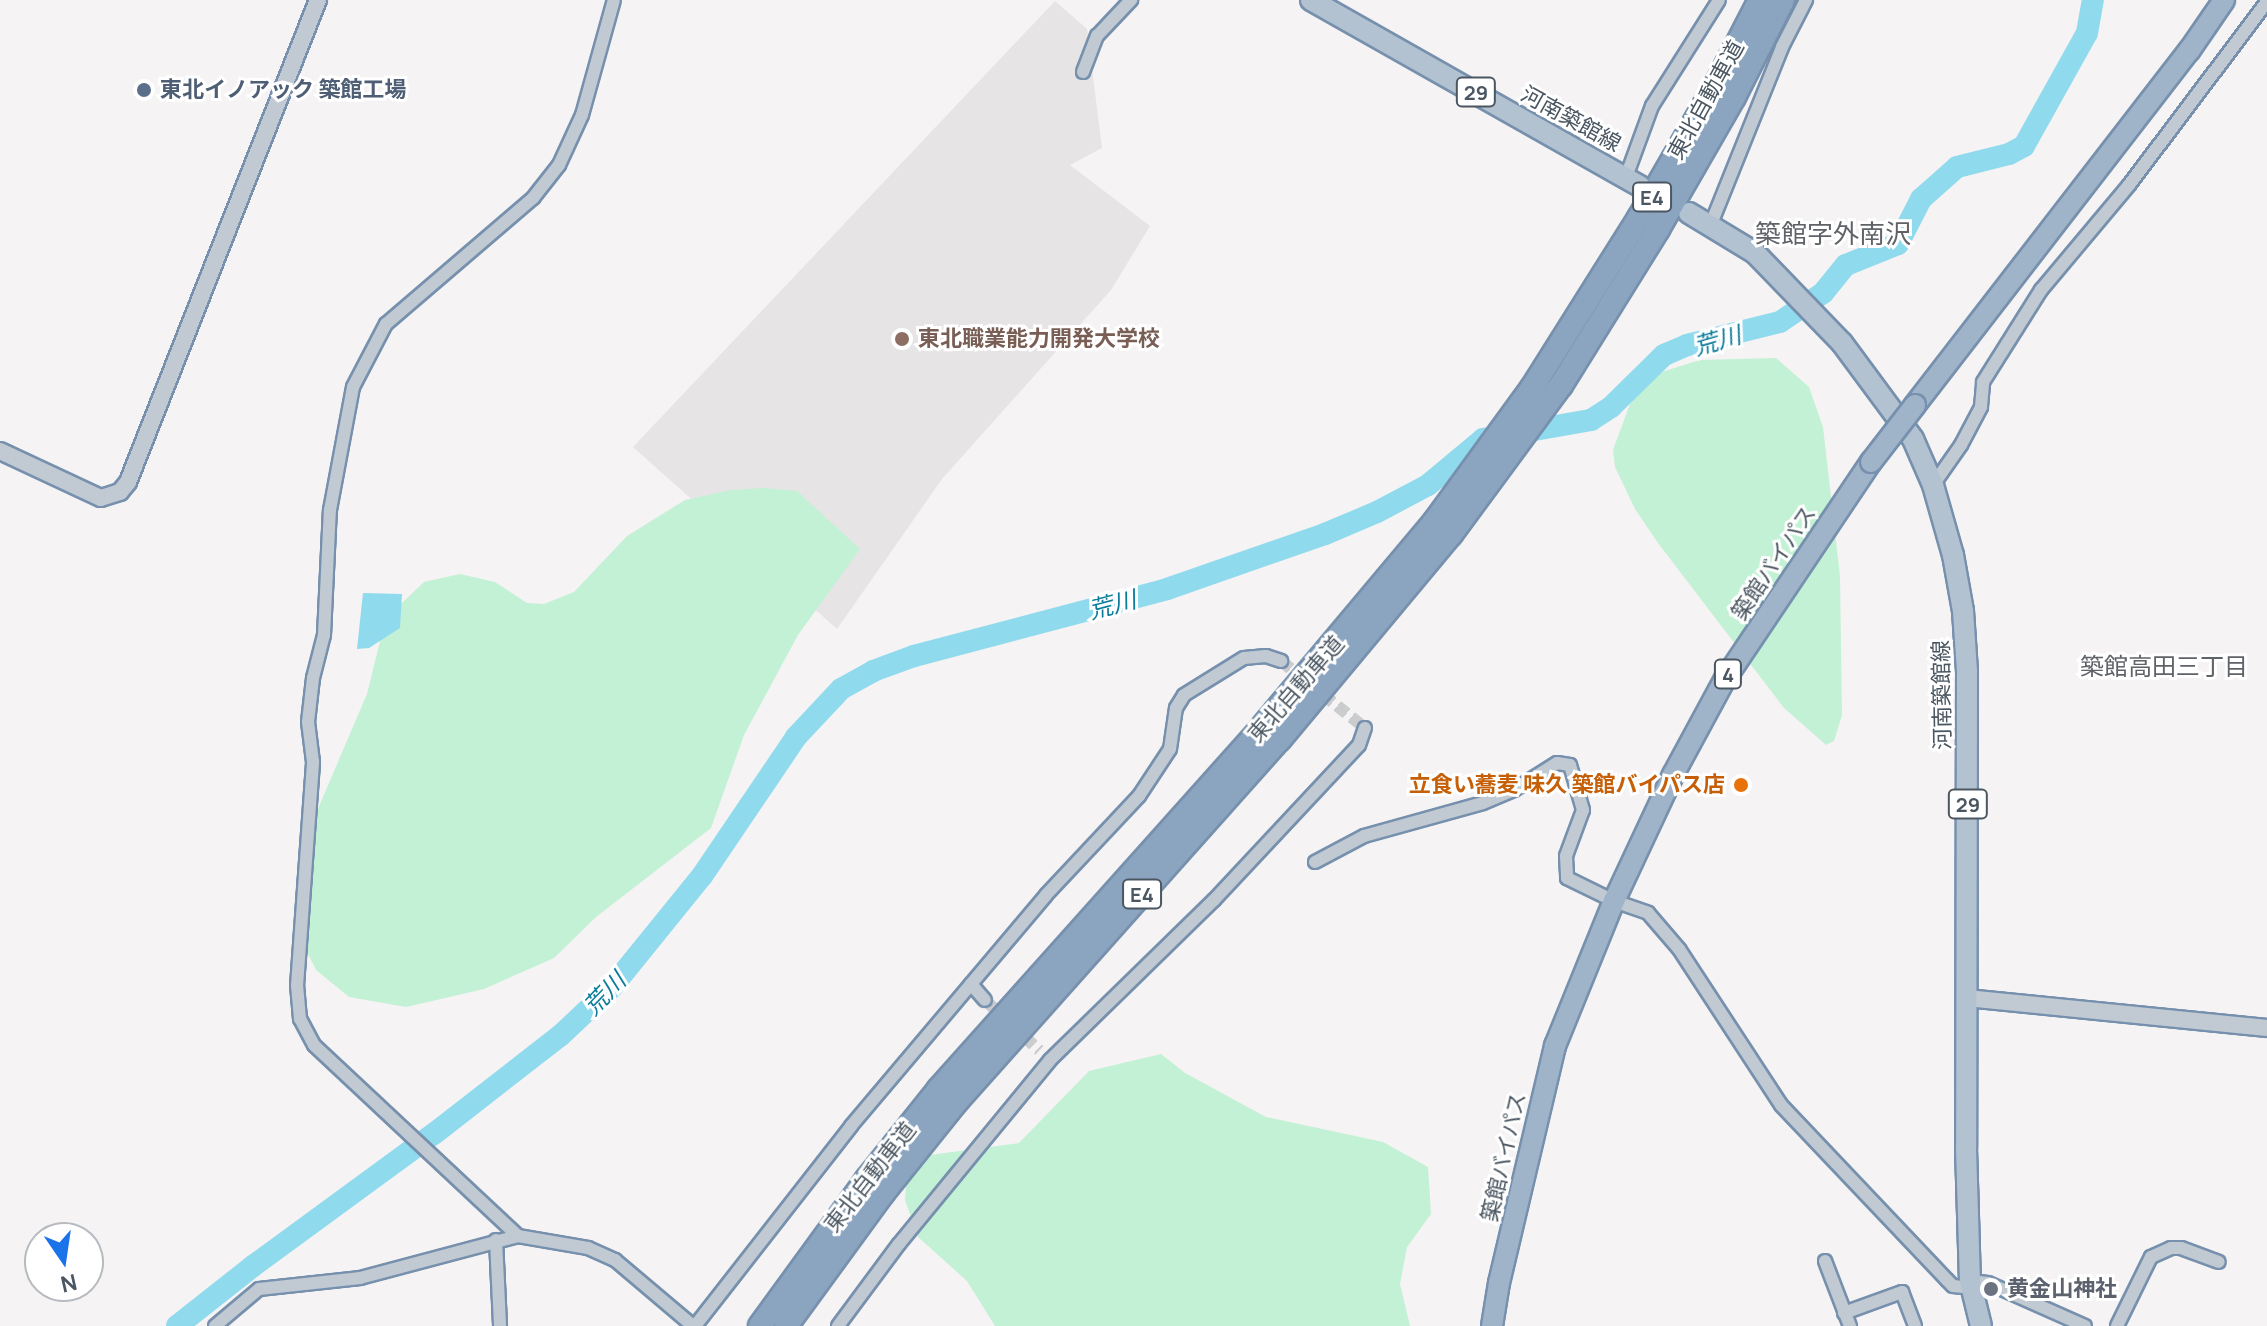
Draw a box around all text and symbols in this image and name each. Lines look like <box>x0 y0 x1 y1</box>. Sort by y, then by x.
street label: 東北自動車道 <box>1662 36 1750 164</box>
road number: 29 <box>1454 76 1498 108</box>
place label: 東北イノアック 築館工場 <box>160 77 406 103</box>
marker: 東北イノアック 築館工場 <box>135 81 153 99</box>
street label: 河南築館線 <box>1516 81 1626 157</box>
road number: E4 <box>1632 181 1672 213</box>
district label: 築館字外南沢 <box>1755 218 1911 250</box>
water label: 荒川 <box>1690 320 1744 360</box>
place label: 東北職業能力開発大学校 <box>918 326 1160 352</box>
marker: 東北職業能力開発大学校 <box>893 330 911 348</box>
street label: 築館バイパス <box>1726 501 1822 625</box>
water label: 荒川 <box>1085 584 1139 624</box>
street label: 東北自動車道 <box>1243 631 1349 747</box>
street label: 河南築館線 <box>1928 640 1956 750</box>
district label: 築館高田三丁目 <box>2080 652 2248 680</box>
road number: 4 <box>1712 658 1744 690</box>
place label: 立食い蕎麦 味久 築館バイパス店 <box>1408 772 1725 798</box>
marker: 立食い蕎麦 味久 築館バイパス店 <box>1732 776 1750 794</box>
road number: 29 <box>1946 788 1990 820</box>
road number: E4 <box>1122 878 1162 910</box>
water label: 荒川 <box>577 966 631 1020</box>
street label: 築館バイパス <box>1476 1090 1532 1224</box>
street label: 東北自動車道 <box>819 1117 921 1237</box>
north arrow <box>24 1222 104 1302</box>
text: N <box>58 1267 80 1300</box>
place label: 黄金山神社 <box>2007 1276 2117 1302</box>
marker: 黄金山神社 <box>1982 1280 2000 1298</box>

